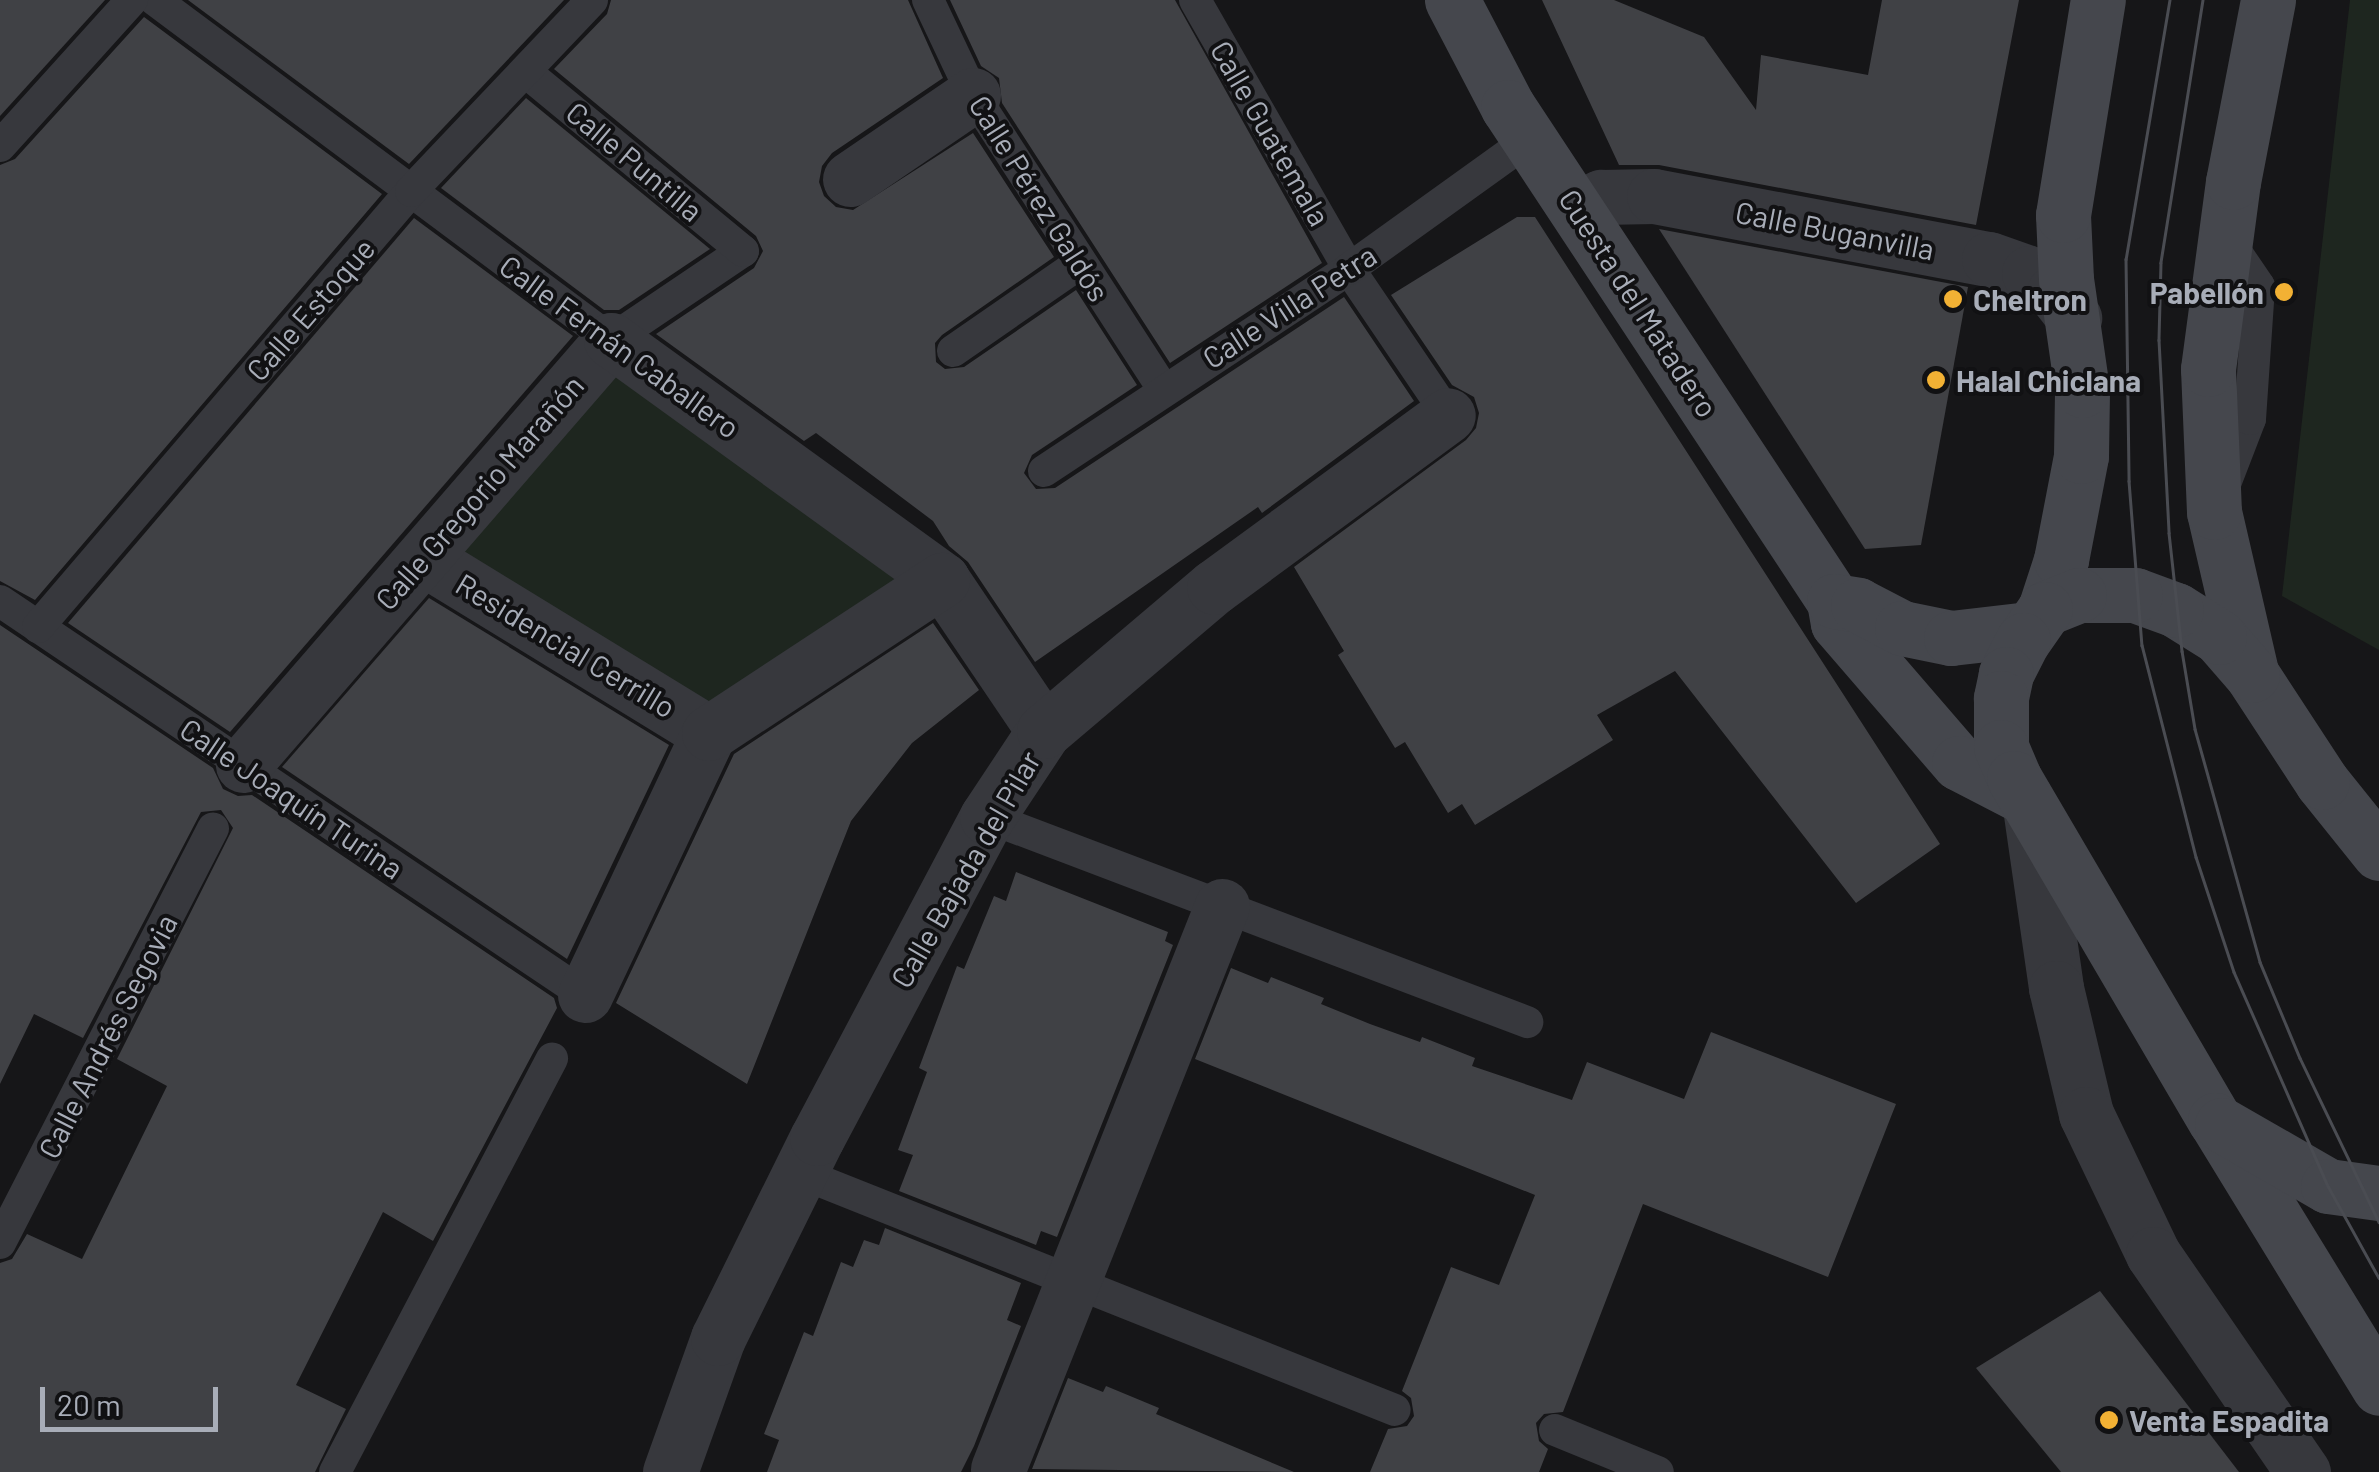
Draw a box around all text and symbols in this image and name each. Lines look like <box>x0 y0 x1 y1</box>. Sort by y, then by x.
street label: Calle Guatemala <box>1204 34 1338 232</box>
street label: Calle Pérez Galdós <box>962 89 1118 307</box>
street label: Calle Puntilla <box>560 94 710 228</box>
street label: Cuesta del Matadero <box>1552 182 1726 424</box>
street label: Calle Buganvilla <box>1732 193 1938 267</box>
street label: Calle Estoque <box>238 230 382 388</box>
street label: Calle Villa Petra <box>1195 237 1383 375</box>
street label: Calle Fernán Caballero <box>493 247 747 445</box>
place label: Pabellón <box>2150 274 2264 310</box>
place label: Cheltron <box>1973 281 2087 317</box>
marker: Pabellón <box>2273 281 2295 303</box>
marker: Cheltron <box>1942 288 1964 310</box>
place label: Halal Chiclana <box>1956 362 2141 398</box>
street label: Calle Gregorio Marañón <box>367 367 591 617</box>
marker: Halal Chiclana <box>1925 369 1947 391</box>
street label: Residencial Cerrillo <box>450 565 682 725</box>
street label: Calle Joaquín Turina <box>174 710 410 886</box>
street label: Calle Bajada del Pilar <box>883 744 1047 994</box>
street label: Calle Andrés Segovia <box>30 908 184 1164</box>
scale bar <box>45 1367 222 1429</box>
text: 20 m <box>57 1386 121 1422</box>
place label: Venta Espadita <box>2129 1402 2329 1438</box>
marker: Venta Espadita <box>2098 1409 2120 1431</box>

